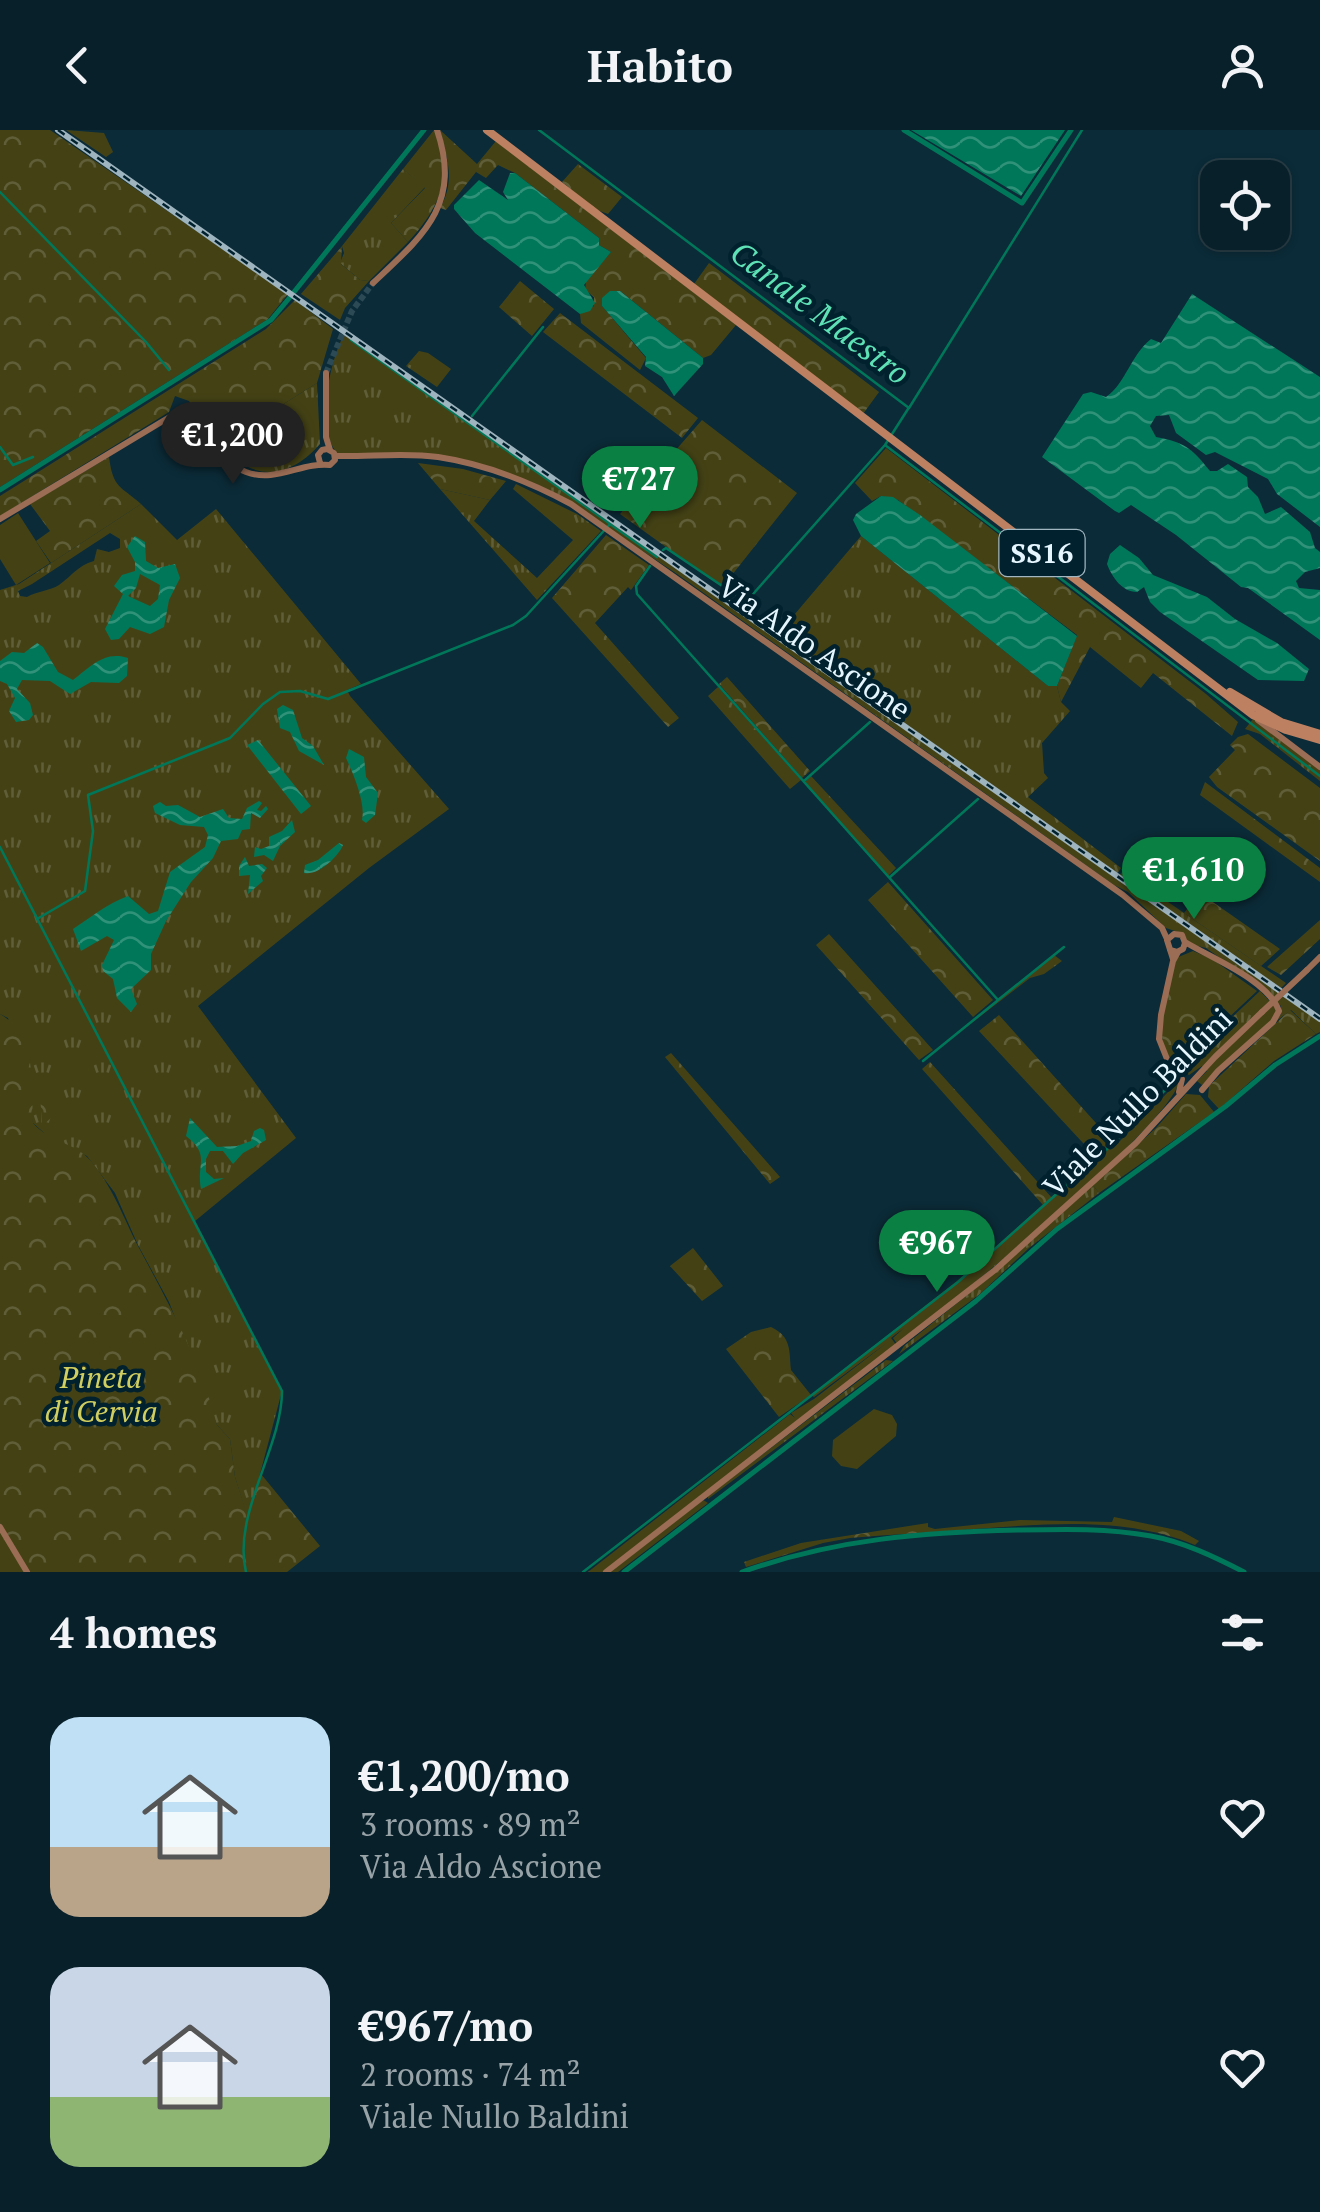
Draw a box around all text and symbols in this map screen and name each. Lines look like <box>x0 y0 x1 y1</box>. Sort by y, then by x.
text: Habito <box>587 35 733 95</box>
icon: back <box>50 38 105 93</box>
icon: person <box>1215 38 1270 93</box>
map controls <box>1200 160 1290 250</box>
button: locate <box>1200 160 1290 250</box>
water label: Canale Maestro <box>722 231 919 394</box>
pin: €1,200 <box>152 402 314 487</box>
text: €1,200 <box>183 413 283 455</box>
pin: €727 <box>581 446 699 531</box>
text: €727 <box>604 457 676 499</box>
road number: SS16 <box>1000 530 1084 576</box>
street label: Via Aldo Ascione <box>710 566 919 729</box>
pin: €1,610 <box>1113 837 1275 922</box>
text: €1,610 <box>1144 848 1244 890</box>
street label: Viale Nullo Baldini <box>1034 999 1241 1206</box>
pin: €967 <box>878 1210 996 1295</box>
text: €967 <box>901 1221 973 1263</box>
park label: Pineta di Cervia <box>44 1357 158 1431</box>
text: 4 homes <box>50 1604 217 1660</box>
icon: filters <box>1215 1605 1270 1660</box>
text: €1,200/mo <box>360 1747 570 1803</box>
icon: home <box>130 1757 250 1877</box>
icon: heart <box>1215 1790 1270 1845</box>
text: 3 rooms · 89 m² <box>360 1803 581 1845</box>
text: Via Aldo Ascione <box>360 1845 602 1887</box>
text: €967/mo <box>360 1997 533 2053</box>
icon: home <box>130 2007 250 2127</box>
icon: heart <box>1215 2040 1270 2095</box>
text: 2 rooms · 74 m² <box>360 2053 581 2095</box>
text: Viale Nullo Baldini <box>360 2095 629 2137</box>

